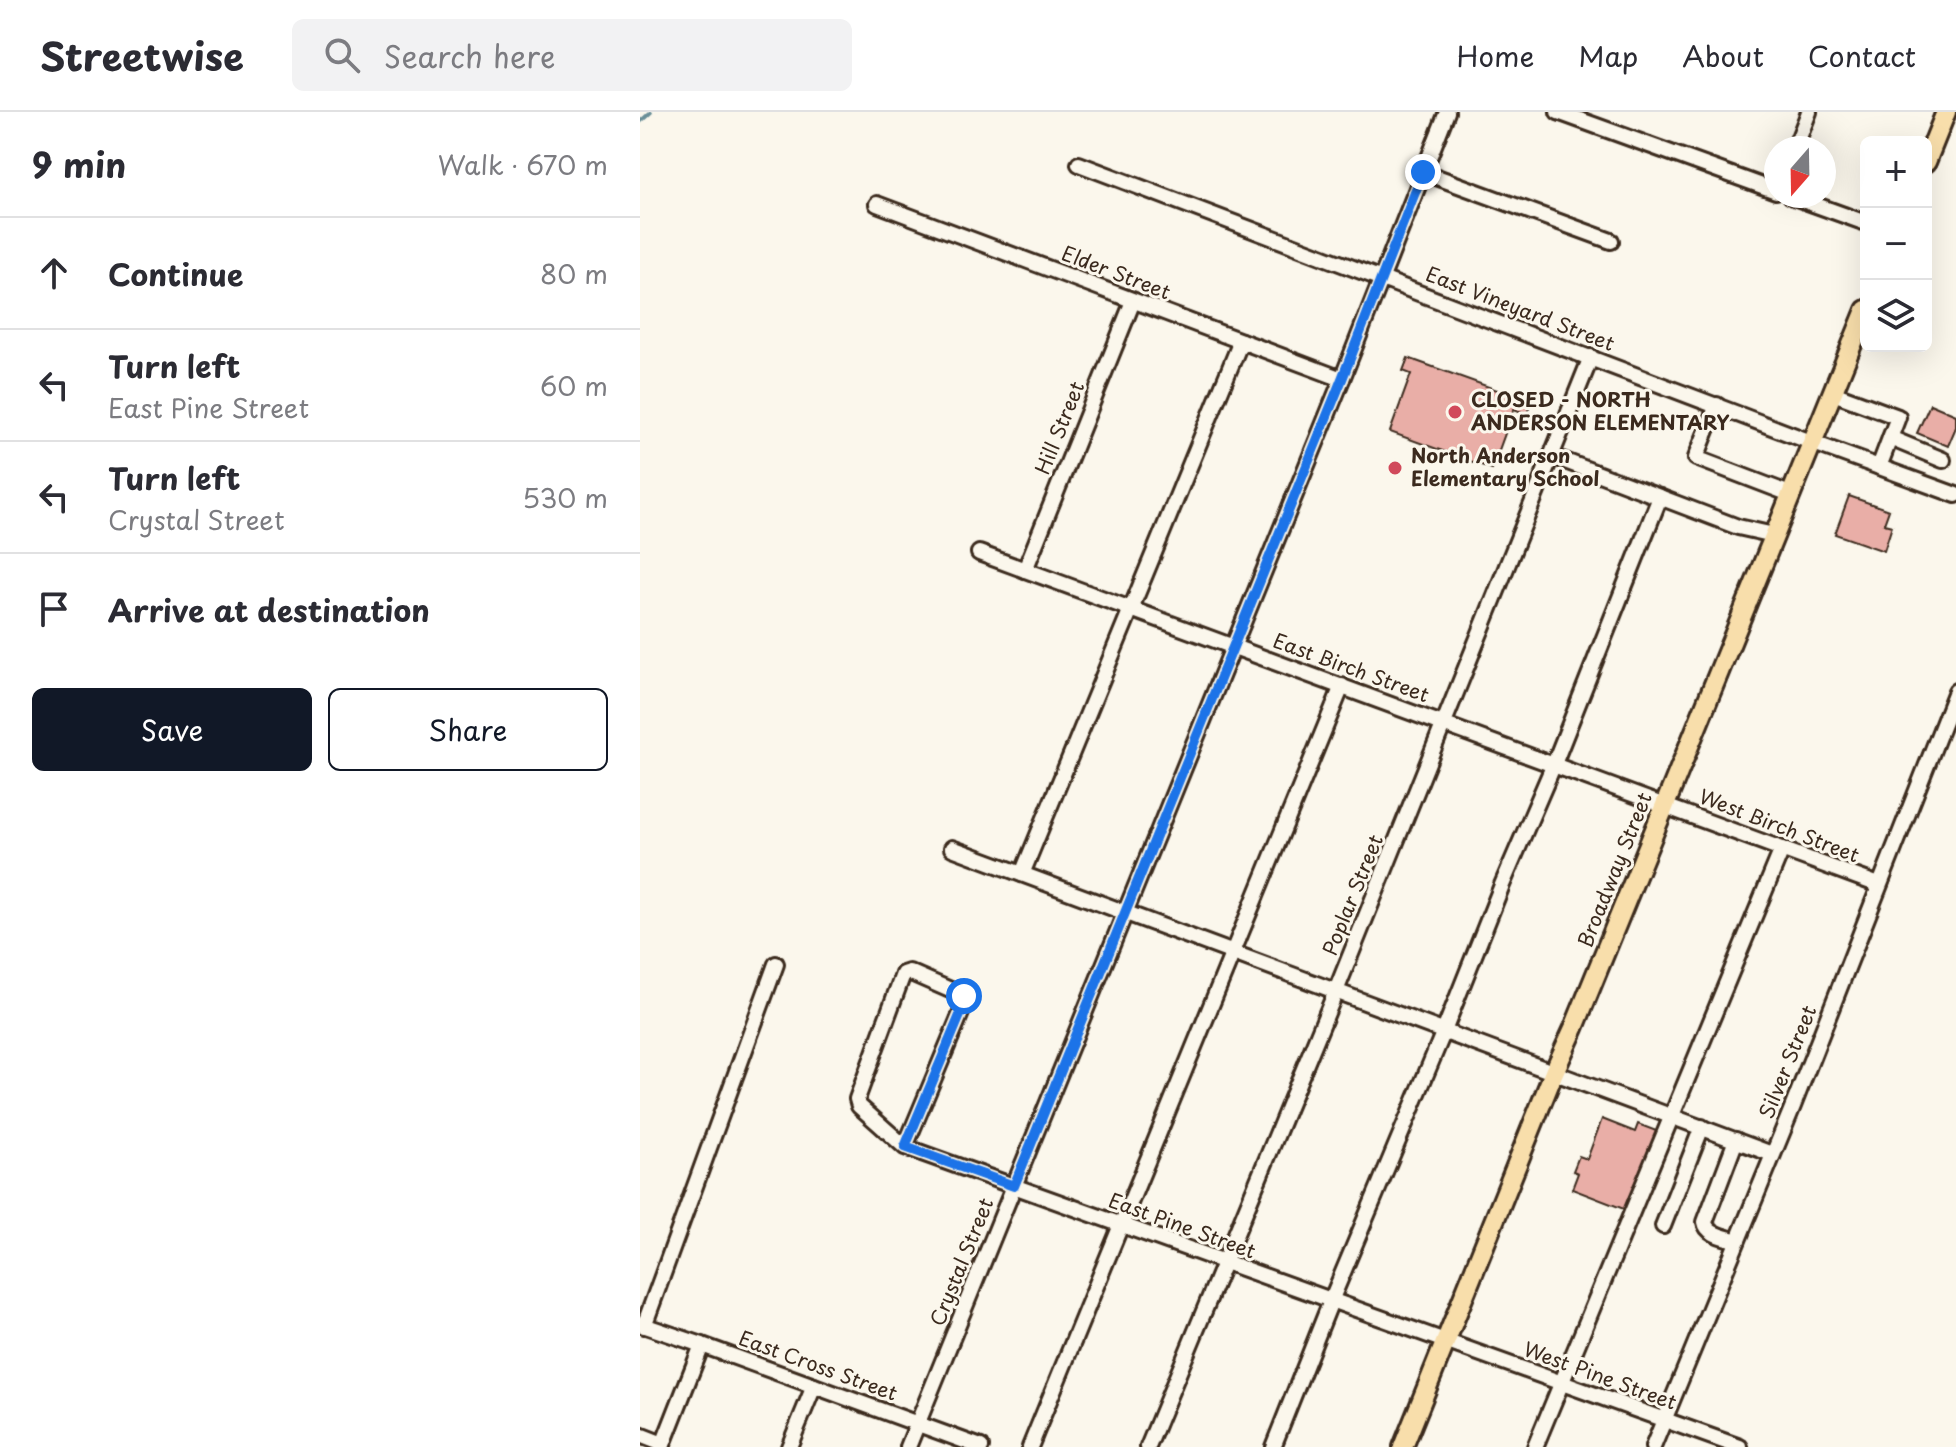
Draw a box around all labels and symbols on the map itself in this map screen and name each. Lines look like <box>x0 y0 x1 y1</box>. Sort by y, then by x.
north arrow <box>1764 136 1836 208</box>
route end <box>1405 154 1441 190</box>
street label: Elder Street <box>1058 238 1175 307</box>
street label: East Vineyard Street <box>1422 258 1619 358</box>
street label: Hill Street <box>1027 377 1091 479</box>
place label: CLOSED - NORTH ANDERSON ELEMENTARY <box>1470 384 1729 437</box>
marker: CLOSED - NORTH ANDERSON ELEMENTARY <box>1446 403 1464 421</box>
place label: North Anderson Elementary School <box>1411 440 1599 493</box>
marker: North Anderson Elementary School <box>1386 459 1404 477</box>
street label: East Birch Street <box>1269 625 1434 709</box>
street label: West Birch Street <box>1695 781 1864 869</box>
street label: Broadway Street <box>1569 788 1659 952</box>
street label: Poplar Street <box>1314 830 1390 960</box>
route start <box>946 978 982 1014</box>
street label: Silver Street <box>1751 1000 1823 1123</box>
street label: East Pine Street <box>1105 1185 1260 1266</box>
street label: Crystal Street <box>922 1193 1000 1330</box>
street label: East Cross Street <box>735 1322 902 1408</box>
street label: West Pine Street <box>1520 1333 1681 1417</box>

